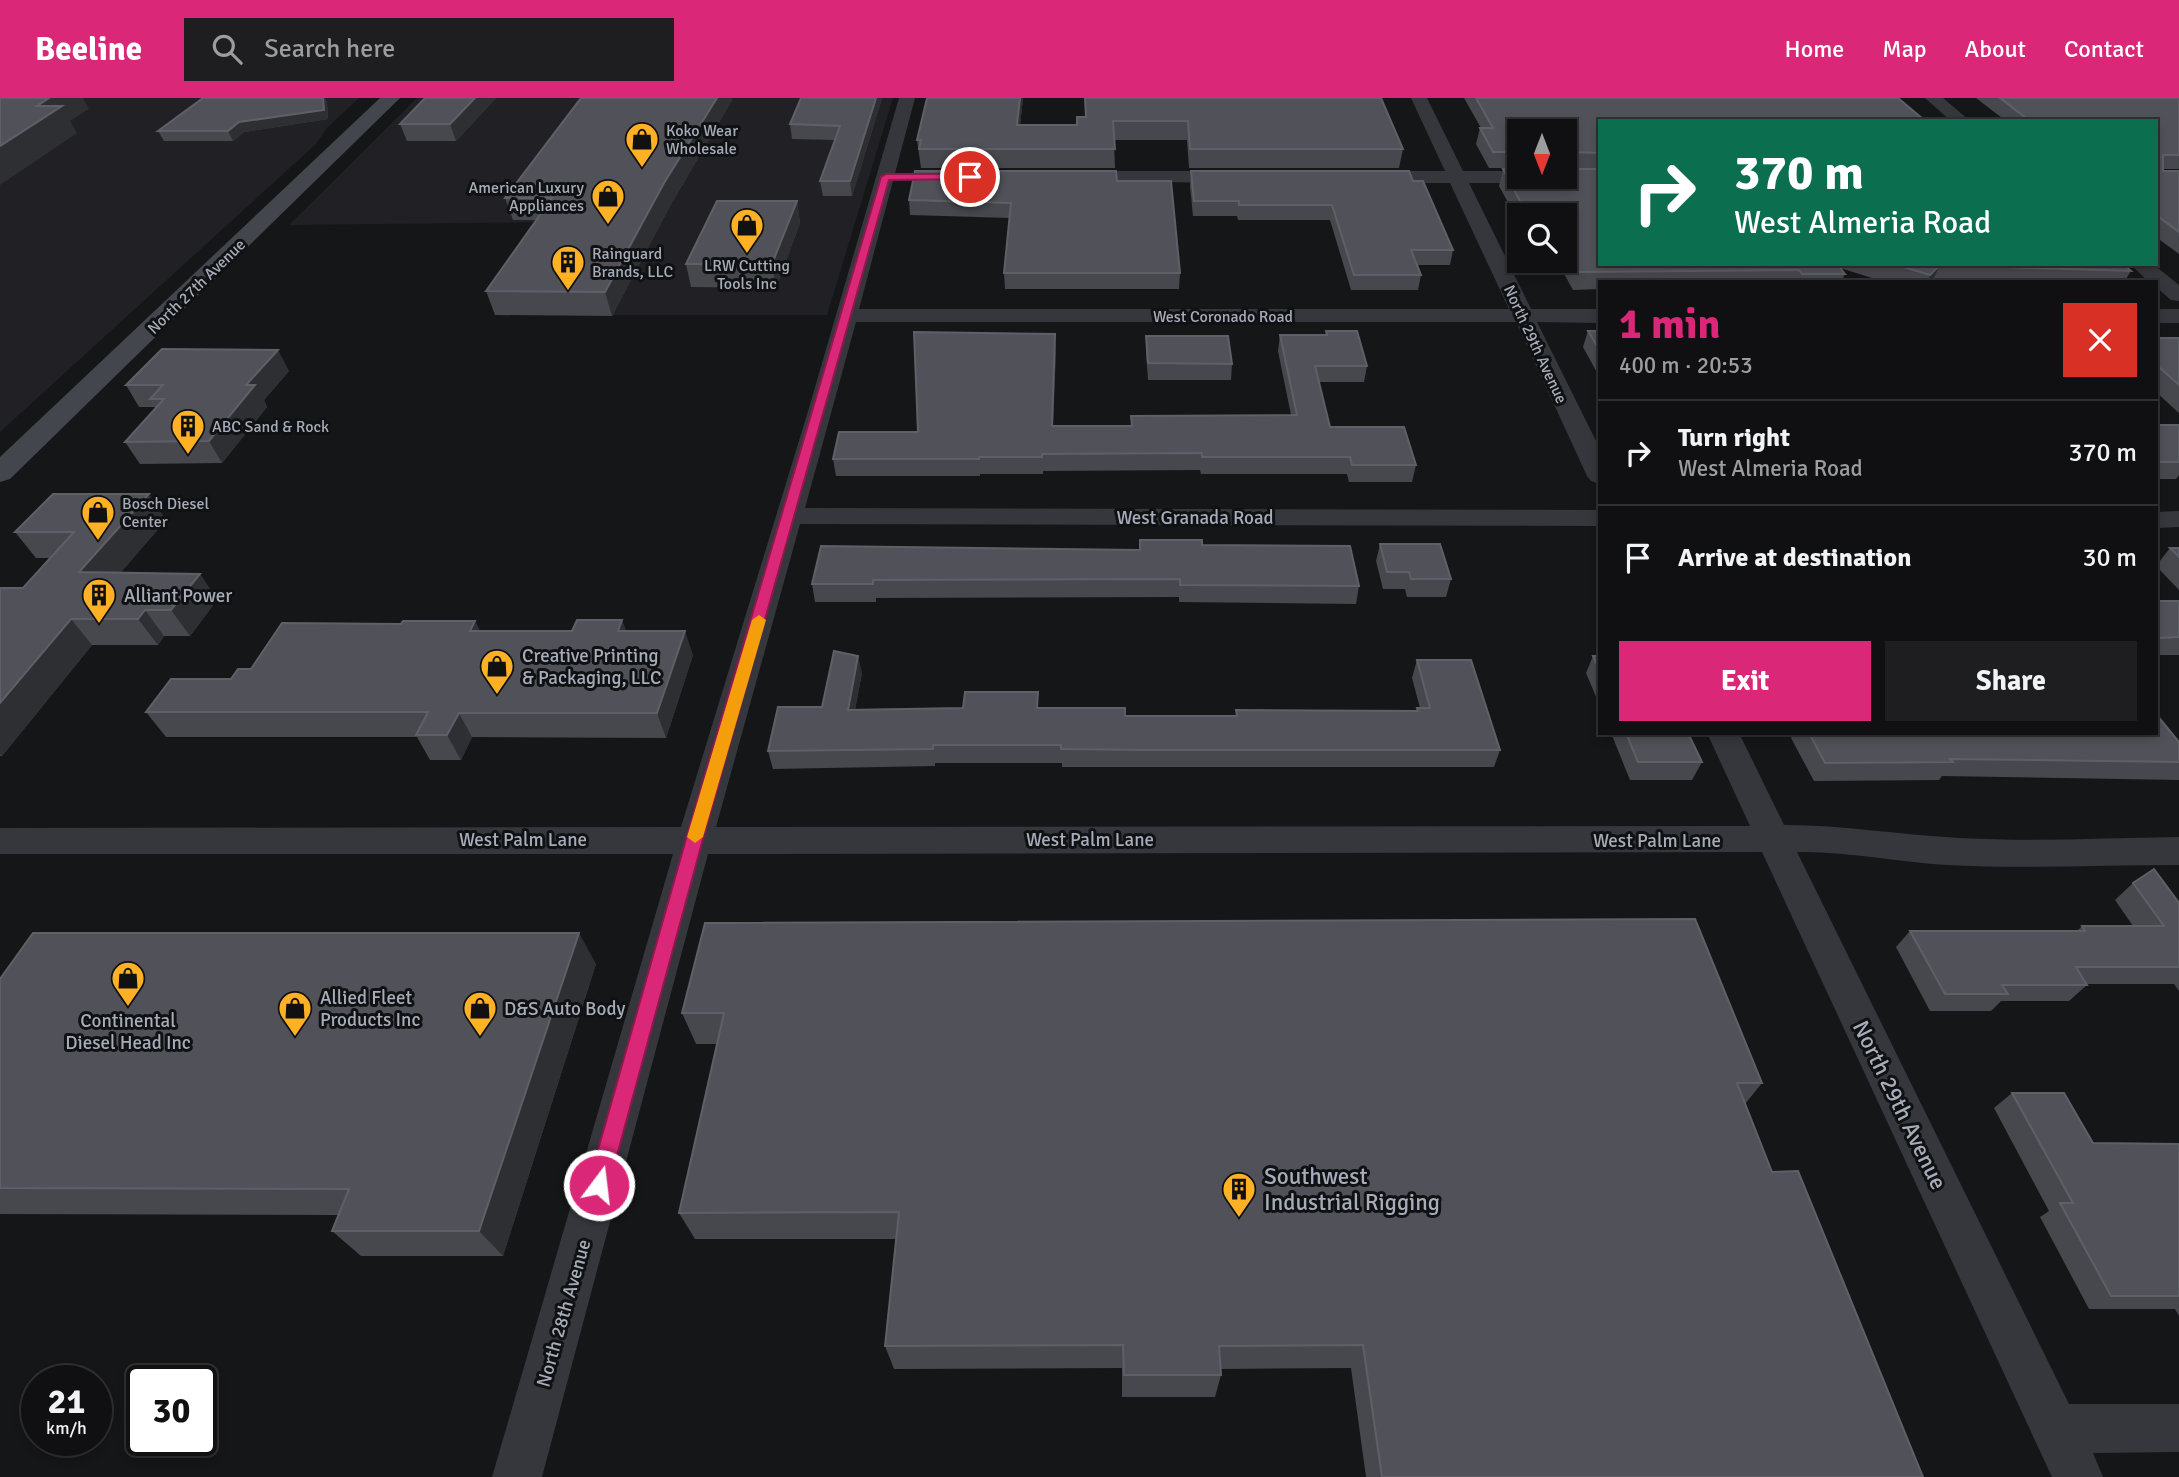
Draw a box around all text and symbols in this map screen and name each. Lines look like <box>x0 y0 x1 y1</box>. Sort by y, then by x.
search box <box>184 18 674 81</box>
text: Beeline <box>35 29 142 70</box>
icon: search <box>208 30 246 68</box>
text: Search here <box>264 33 395 65</box>
text: Home <box>1784 34 1844 64</box>
text: Map <box>1882 34 1927 64</box>
text: About <box>1965 34 2026 64</box>
text: Contact <box>2064 34 2144 64</box>
north arrow <box>1507 119 1577 189</box>
map controls <box>1507 119 1577 273</box>
shop icon: Koko Wear Wholesale <box>623 120 661 169</box>
place label: Koko Wear Wholesale <box>666 121 738 159</box>
text: 370 m <box>1734 143 1864 203</box>
pin <box>940 147 1000 207</box>
icon: right <box>1619 147 1710 238</box>
icon: arrive <box>951 158 989 196</box>
shop icon: American Luxury Appliances <box>589 177 627 226</box>
place label: American Luxury Appliances <box>468 178 585 216</box>
button: search <box>1507 203 1577 273</box>
text: West Almeria Road <box>1734 203 1991 242</box>
shop icon: LRW Cutting Tools Inc <box>728 206 766 255</box>
street label: North 27th Avenue <box>144 235 250 339</box>
building icon: Rainguard Brands, LLC <box>549 243 587 292</box>
place label: Rainguard Brands, LLC <box>592 244 673 282</box>
place label: LRW Cutting Tools Inc <box>704 256 790 294</box>
street label: North 29th Avenue <box>1499 282 1571 407</box>
text: 1 min <box>1619 299 1720 350</box>
button: close <box>2063 303 2137 377</box>
street label: West Coronado Road <box>1153 307 1293 327</box>
text: 400 m · 20:53 <box>1619 351 1753 380</box>
building icon: ABC Sand & Rock <box>169 407 207 456</box>
place label: ABC Sand & Rock <box>212 417 329 437</box>
text: Turn right <box>1678 422 1790 454</box>
icon: right <box>1619 434 1657 472</box>
text: 370 m <box>2068 437 2137 469</box>
text: West Almeria Road <box>1678 454 1863 483</box>
shop icon: Bosch Diesel Center <box>79 493 117 542</box>
place label: Bosch Diesel Center <box>122 494 209 532</box>
street label: West Granada Road <box>1116 506 1274 530</box>
icon: arrive <box>1619 539 1657 577</box>
text: Arrive at destination <box>1678 542 1911 574</box>
text: 30 m <box>2082 542 2137 574</box>
building icon: Alliant Power <box>80 576 118 625</box>
place label: Alliant Power <box>124 584 232 608</box>
button: Exit <box>1619 641 1871 721</box>
button: Share <box>1885 641 2137 721</box>
place label: Creative Printing & Packaging, LLC <box>522 644 661 690</box>
shop icon: Creative Printing & Packaging, LLC <box>478 647 516 696</box>
street label: West Palm Lane <box>459 828 587 852</box>
street label: West Palm Lane <box>1026 828 1154 852</box>
street label: West Palm Lane <box>1593 829 1721 853</box>
shop icon: Continental Diesel Head Inc <box>109 959 147 1008</box>
place label: Allied Fleet Products Inc <box>320 986 420 1032</box>
shop icon: Allied Fleet Products Inc <box>276 989 314 1038</box>
shop icon: D&S Auto Body <box>461 989 499 1038</box>
place label: D&S Auto Body <box>504 997 626 1021</box>
place label: Continental Diesel Head Inc <box>65 1009 191 1055</box>
street label: North 29th Avenue <box>1846 1016 1953 1195</box>
position arrow <box>562 1148 636 1222</box>
place label: Southwest Industrial Rigging <box>1264 1162 1440 1217</box>
building icon: Southwest Industrial Rigging <box>1220 1170 1258 1219</box>
street label: North 28th Avenue <box>531 1237 597 1390</box>
speed limit sign: 30 <box>126 1365 217 1456</box>
text: 21 <box>48 1380 85 1423</box>
text: km/h <box>46 1417 87 1439</box>

